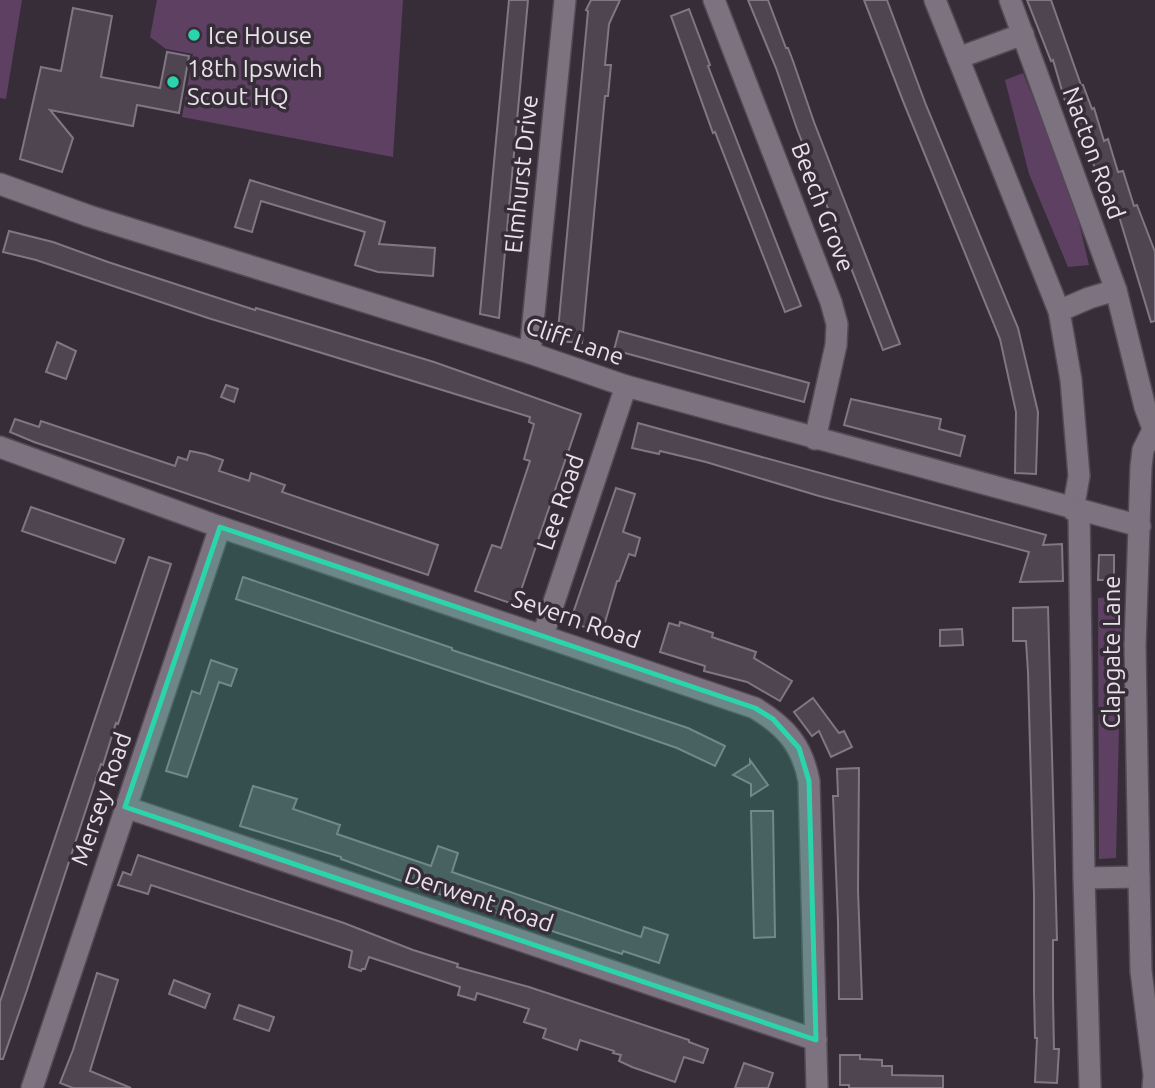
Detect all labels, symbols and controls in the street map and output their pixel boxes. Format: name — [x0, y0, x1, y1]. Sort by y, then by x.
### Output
place label: Ice House — [208, 22, 312, 49]
marker: Ice House — [186, 27, 202, 43]
place label: 18th Ipswich Scout HQ — [187, 55, 323, 110]
marker: 18th Ipswich Scout HQ — [165, 74, 181, 90]
street label: Nacton Road — [1058, 83, 1130, 223]
street label: Elmhurst Drive — [499, 93, 543, 255]
street label: Beech Grove — [786, 139, 860, 275]
street label: Cliff Lane — [522, 312, 628, 370]
street label: Lee Road — [531, 451, 589, 553]
street label: Clapgate Lane — [1098, 575, 1125, 729]
street label: Severn Road — [508, 584, 644, 654]
street label: Mersey Road — [66, 729, 136, 869]
street label: Derwent Road — [401, 861, 557, 937]

